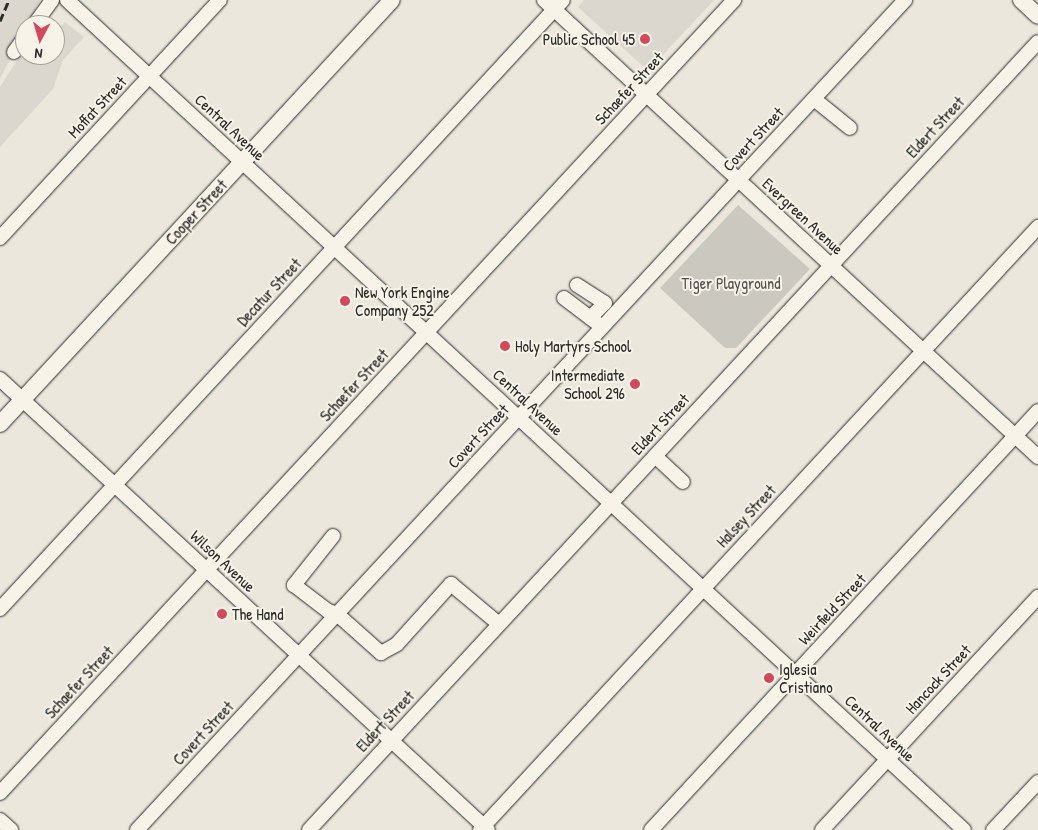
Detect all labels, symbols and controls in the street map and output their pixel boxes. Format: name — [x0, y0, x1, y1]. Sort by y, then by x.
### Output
north arrow — [15, 15, 65, 65]
place label: Public School 45 — [543, 29, 635, 49]
marker: Public School 45 — [639, 33, 651, 45]
text: N — [34, 45, 43, 64]
street label: Schaefer Street — [591, 48, 667, 128]
street label: Moffat Street — [64, 72, 130, 142]
street label: Central Avenue — [191, 90, 269, 164]
street label: Eldert Street — [902, 92, 968, 162]
street label: Covert Street — [719, 103, 787, 175]
street label: Evergreen Avenue — [759, 174, 847, 258]
street label: Cooper Street — [161, 175, 231, 249]
street label: Decatur Street — [233, 254, 305, 330]
park label: Tiger Playground — [682, 273, 780, 293]
place label: New York Engine Company 252 — [355, 282, 450, 320]
marker: New York Engine Company 252 — [339, 295, 351, 307]
place label: Holy Martyrs School — [515, 336, 631, 356]
marker: Holy Martyrs School — [499, 340, 511, 352]
street label: Schaefer Street — [316, 345, 392, 425]
street label: Central Avenue — [489, 365, 567, 439]
place label: Intermediate School 296 — [551, 365, 625, 403]
marker: Intermediate School 296 — [629, 378, 641, 390]
street label: Eldert Street — [627, 389, 693, 459]
street label: Covert Street — [444, 400, 512, 472]
street label: Halsey Street — [712, 481, 780, 551]
street label: Wilson Avenue — [187, 526, 259, 596]
street label: Weirfield Street — [794, 569, 870, 649]
place label: The Hand — [232, 604, 283, 624]
marker: The Hand — [216, 608, 228, 620]
street label: Hancock Street — [901, 640, 975, 718]
street label: Schaefer Street — [41, 642, 117, 722]
place label: Iglesia Cristiano — [779, 659, 833, 697]
marker: Iglesia Cristiano — [763, 672, 775, 684]
street label: Eldert Street — [352, 686, 418, 756]
street label: Central Avenue — [841, 691, 919, 765]
street label: Covert Street — [169, 697, 237, 769]

